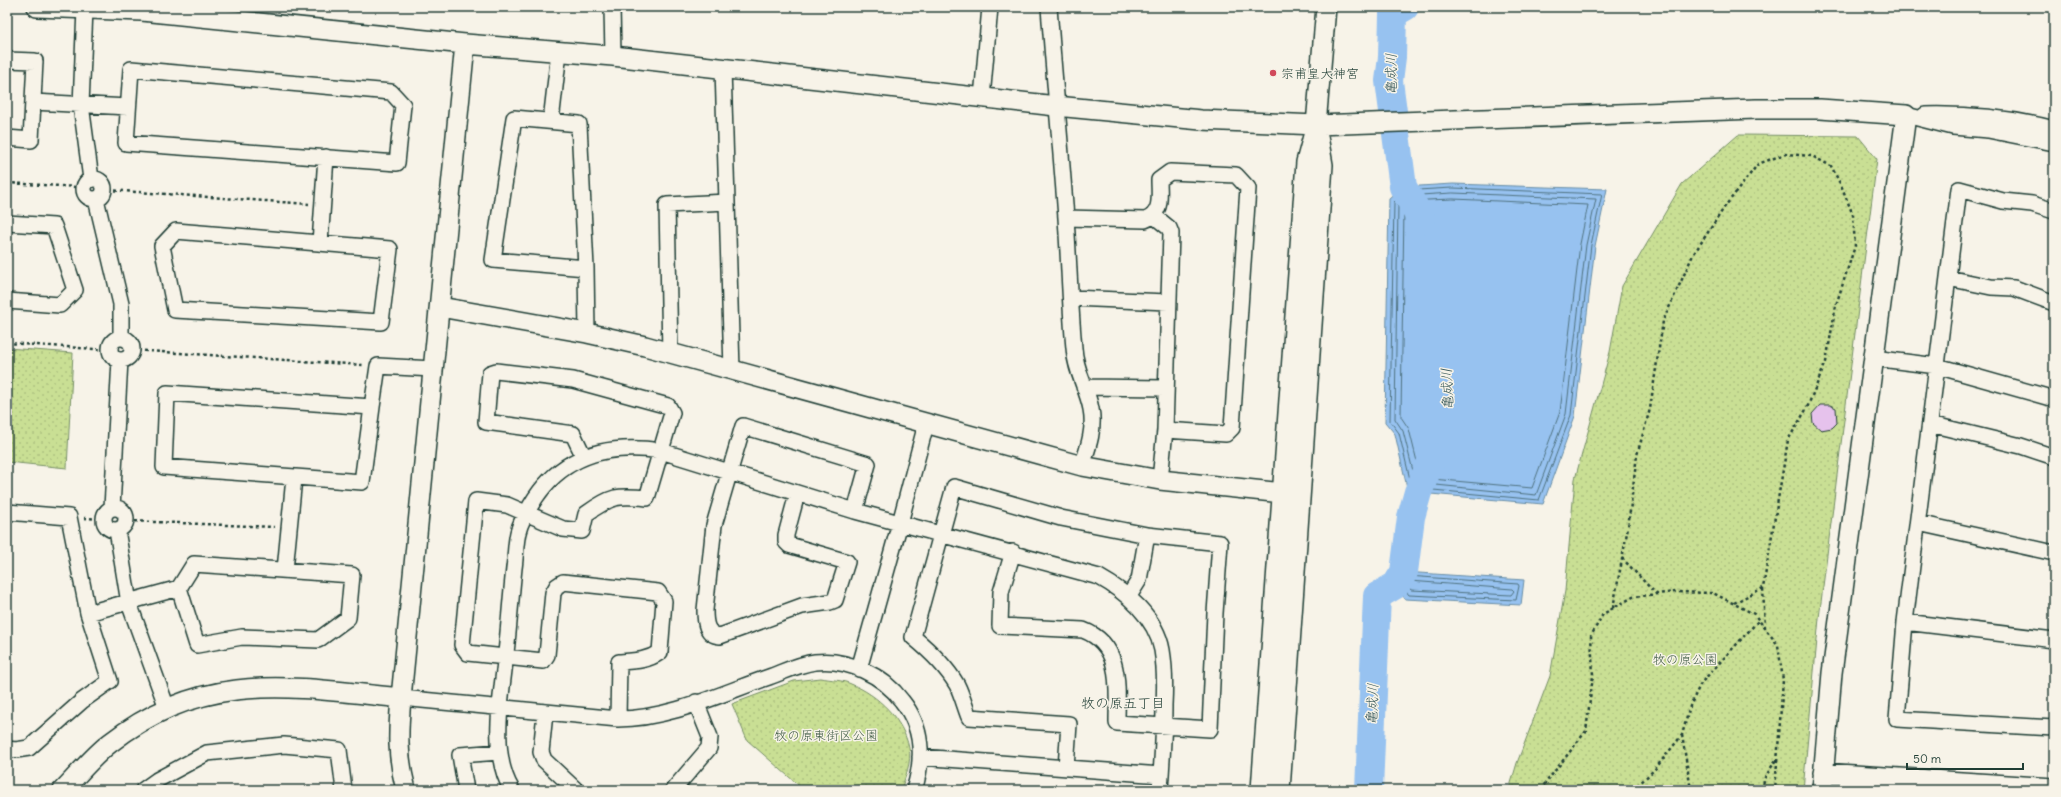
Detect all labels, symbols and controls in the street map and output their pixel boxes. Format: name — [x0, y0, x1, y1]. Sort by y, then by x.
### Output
water label: 亀成川 — [1382, 53, 1400, 95]
place label: 宗甫皇大神宮 — [1281, 65, 1359, 82]
marker: 宗甫皇大神宮 — [1268, 68, 1278, 78]
water label: 亀成川 — [1437, 368, 1457, 410]
park label: 牧の原公園 — [1652, 651, 1718, 668]
water label: 亀成川 — [1362, 683, 1382, 725]
district label: 牧の原五丁目 — [1081, 694, 1165, 712]
park label: 牧の原東街区公園 — [774, 727, 878, 744]
scale bar — [1907, 745, 2023, 771]
text: 50 m — [1913, 751, 1942, 766]

